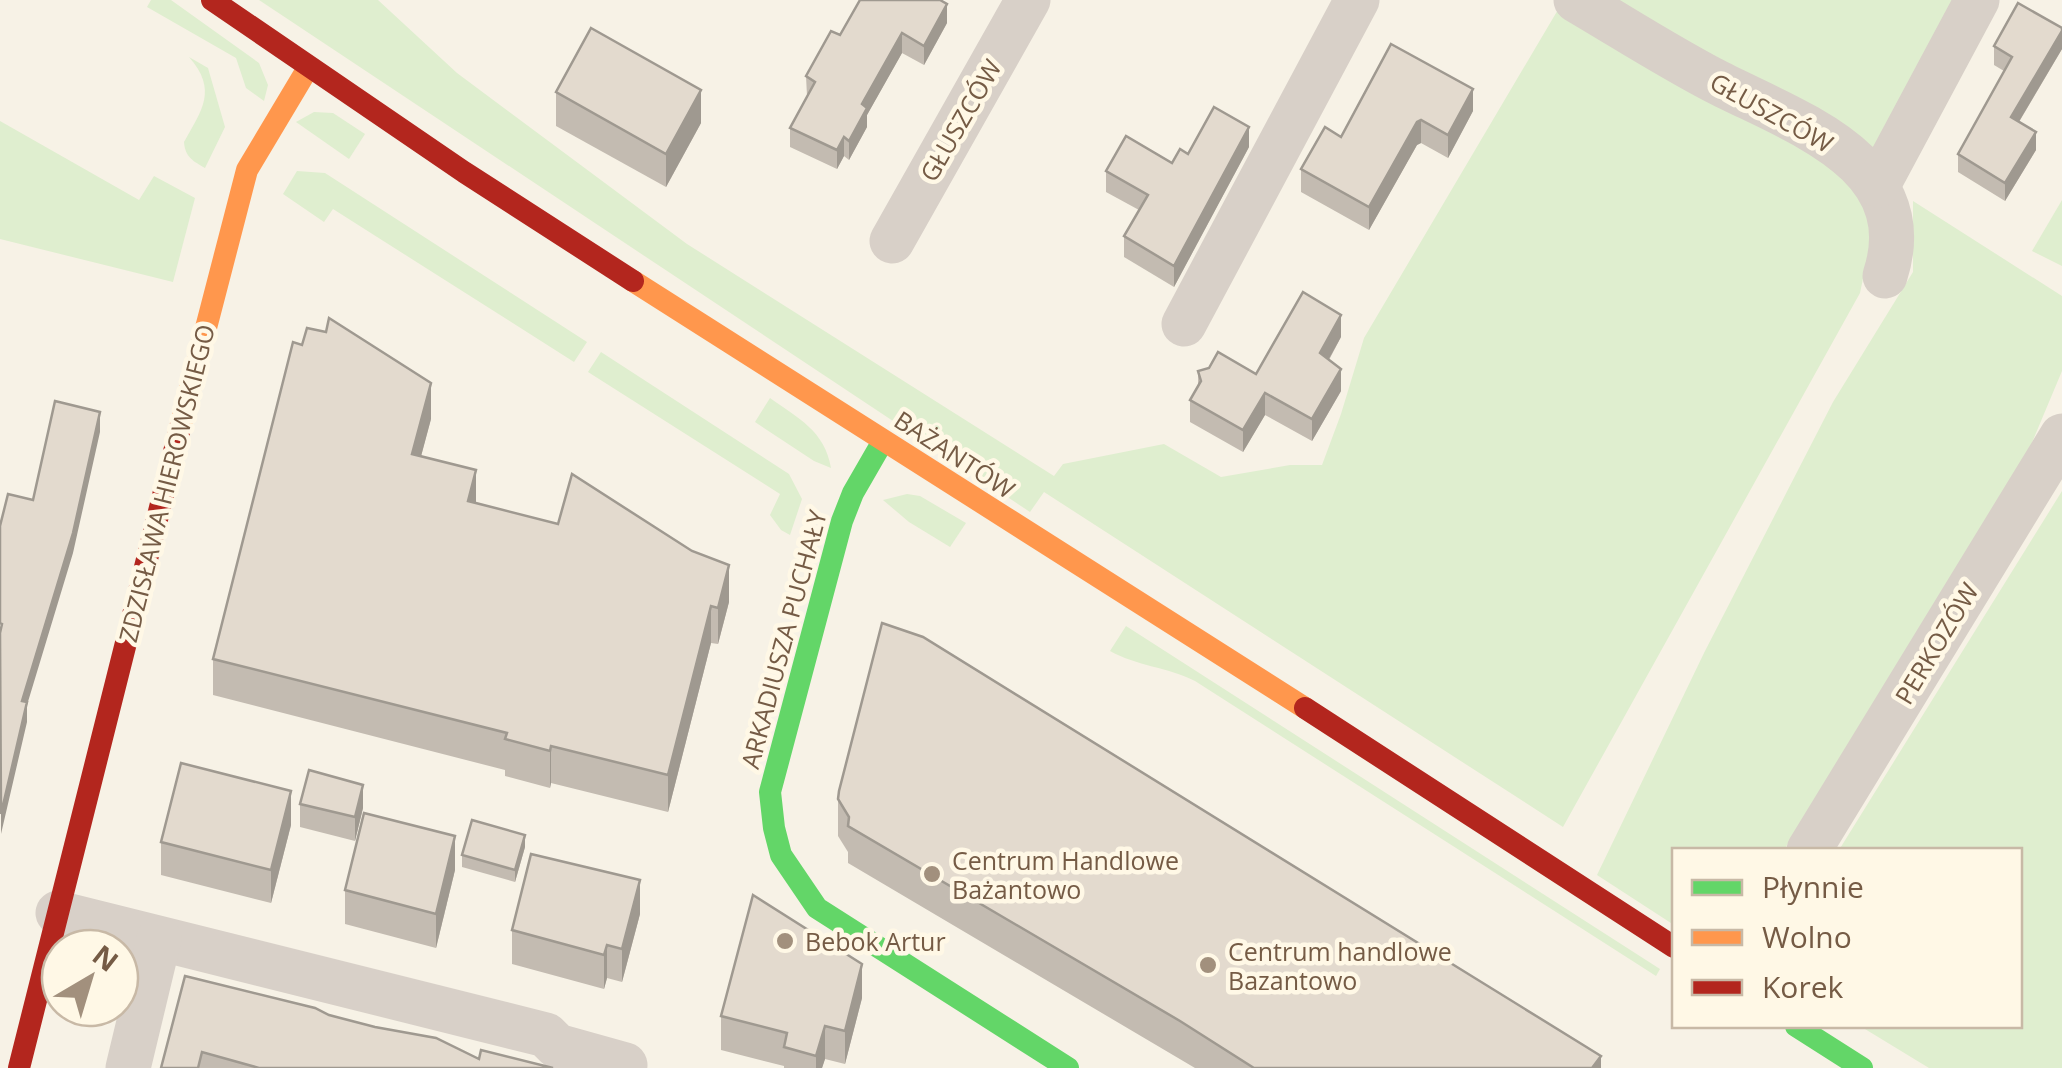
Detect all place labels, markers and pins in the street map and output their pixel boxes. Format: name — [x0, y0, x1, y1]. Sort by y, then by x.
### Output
place label: Centrum Handlowe Bażantowo — [952, 843, 1179, 906]
marker: Centrum Handlowe Bażantowo — [921, 863, 943, 885]
place label: Bebok Artur — [805, 924, 946, 958]
marker: Bebok Artur — [774, 930, 796, 952]
place label: Centrum handlowe Bazantowo — [1228, 934, 1452, 997]
marker: Centrum handlowe Bazantowo — [1197, 954, 1219, 976]

